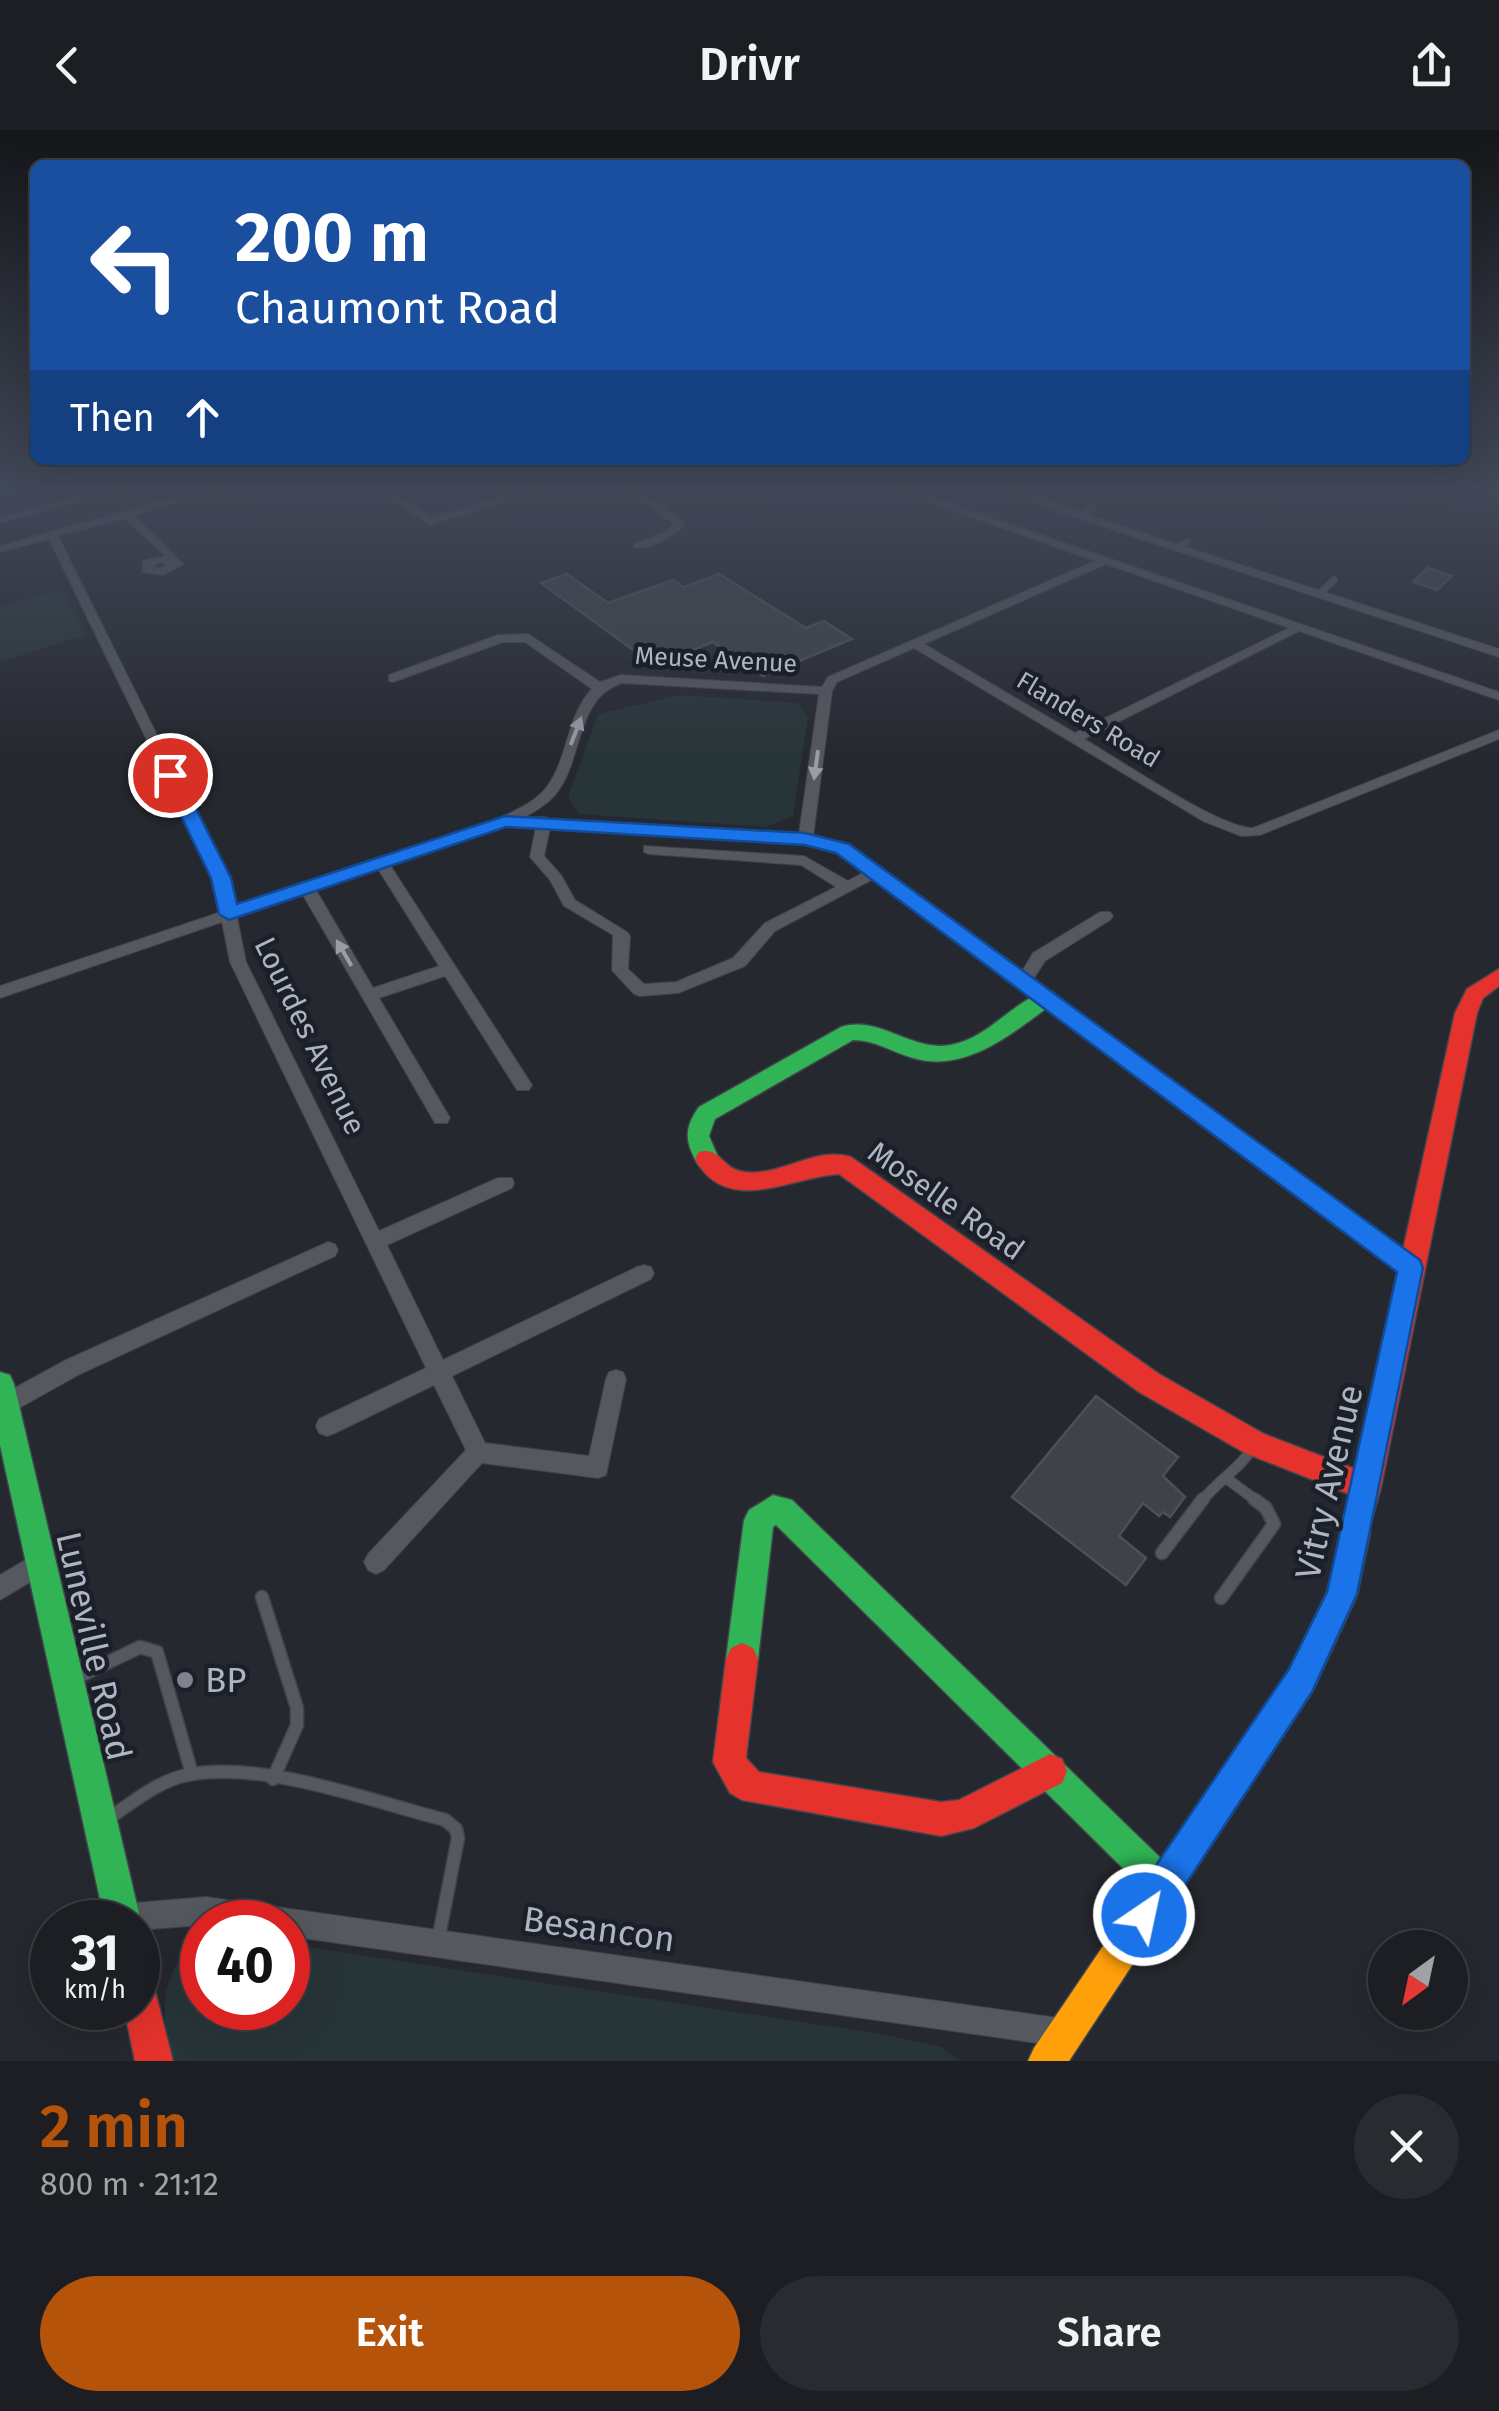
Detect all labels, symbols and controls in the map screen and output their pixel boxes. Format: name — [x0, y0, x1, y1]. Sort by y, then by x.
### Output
icon: back — [40, 38, 95, 93]
text: Drivr — [699, 38, 800, 92]
icon: share — [1404, 38, 1459, 93]
text: 200 m — [235, 196, 429, 280]
icon: left — [70, 200, 200, 330]
text: Chaumont Road — [235, 281, 560, 335]
icon: ahead — [175, 390, 230, 445]
text: Then — [70, 395, 155, 441]
street label: Meuse Avenue — [634, 641, 798, 679]
street label: Flanders Road — [1011, 666, 1165, 774]
one-way arrow — [569, 716, 585, 746]
pin — [128, 733, 213, 818]
icon: arrive — [143, 748, 198, 803]
one-way arrow — [808, 750, 824, 781]
street label: Lourdes Avenue — [247, 931, 373, 1141]
one-way arrow — [336, 939, 354, 967]
street label: Moselle Road — [861, 1134, 1031, 1268]
street label: Vitry Avenue — [1286, 1381, 1372, 1583]
street label: Luneville Road — [47, 1528, 141, 1764]
place label: BP — [205, 1659, 247, 1701]
marker: BP — [174, 1669, 196, 1691]
position arrow — [1092, 1863, 1196, 1967]
street label: Besancon — [520, 1898, 678, 1960]
speed limit sign: 40 — [180, 1900, 310, 2030]
text: 31 — [71, 1923, 119, 1983]
north arrow — [1368, 1930, 1468, 2030]
map controls — [1368, 1930, 1468, 2030]
text: km/h — [64, 1975, 126, 2005]
text: 2 min — [40, 2091, 188, 2163]
button: close — [1354, 2094, 1459, 2199]
text: 800 m · 21:12 — [40, 2165, 219, 2203]
button: Exit — [40, 2276, 740, 2391]
button: Share — [760, 2276, 1459, 2391]

